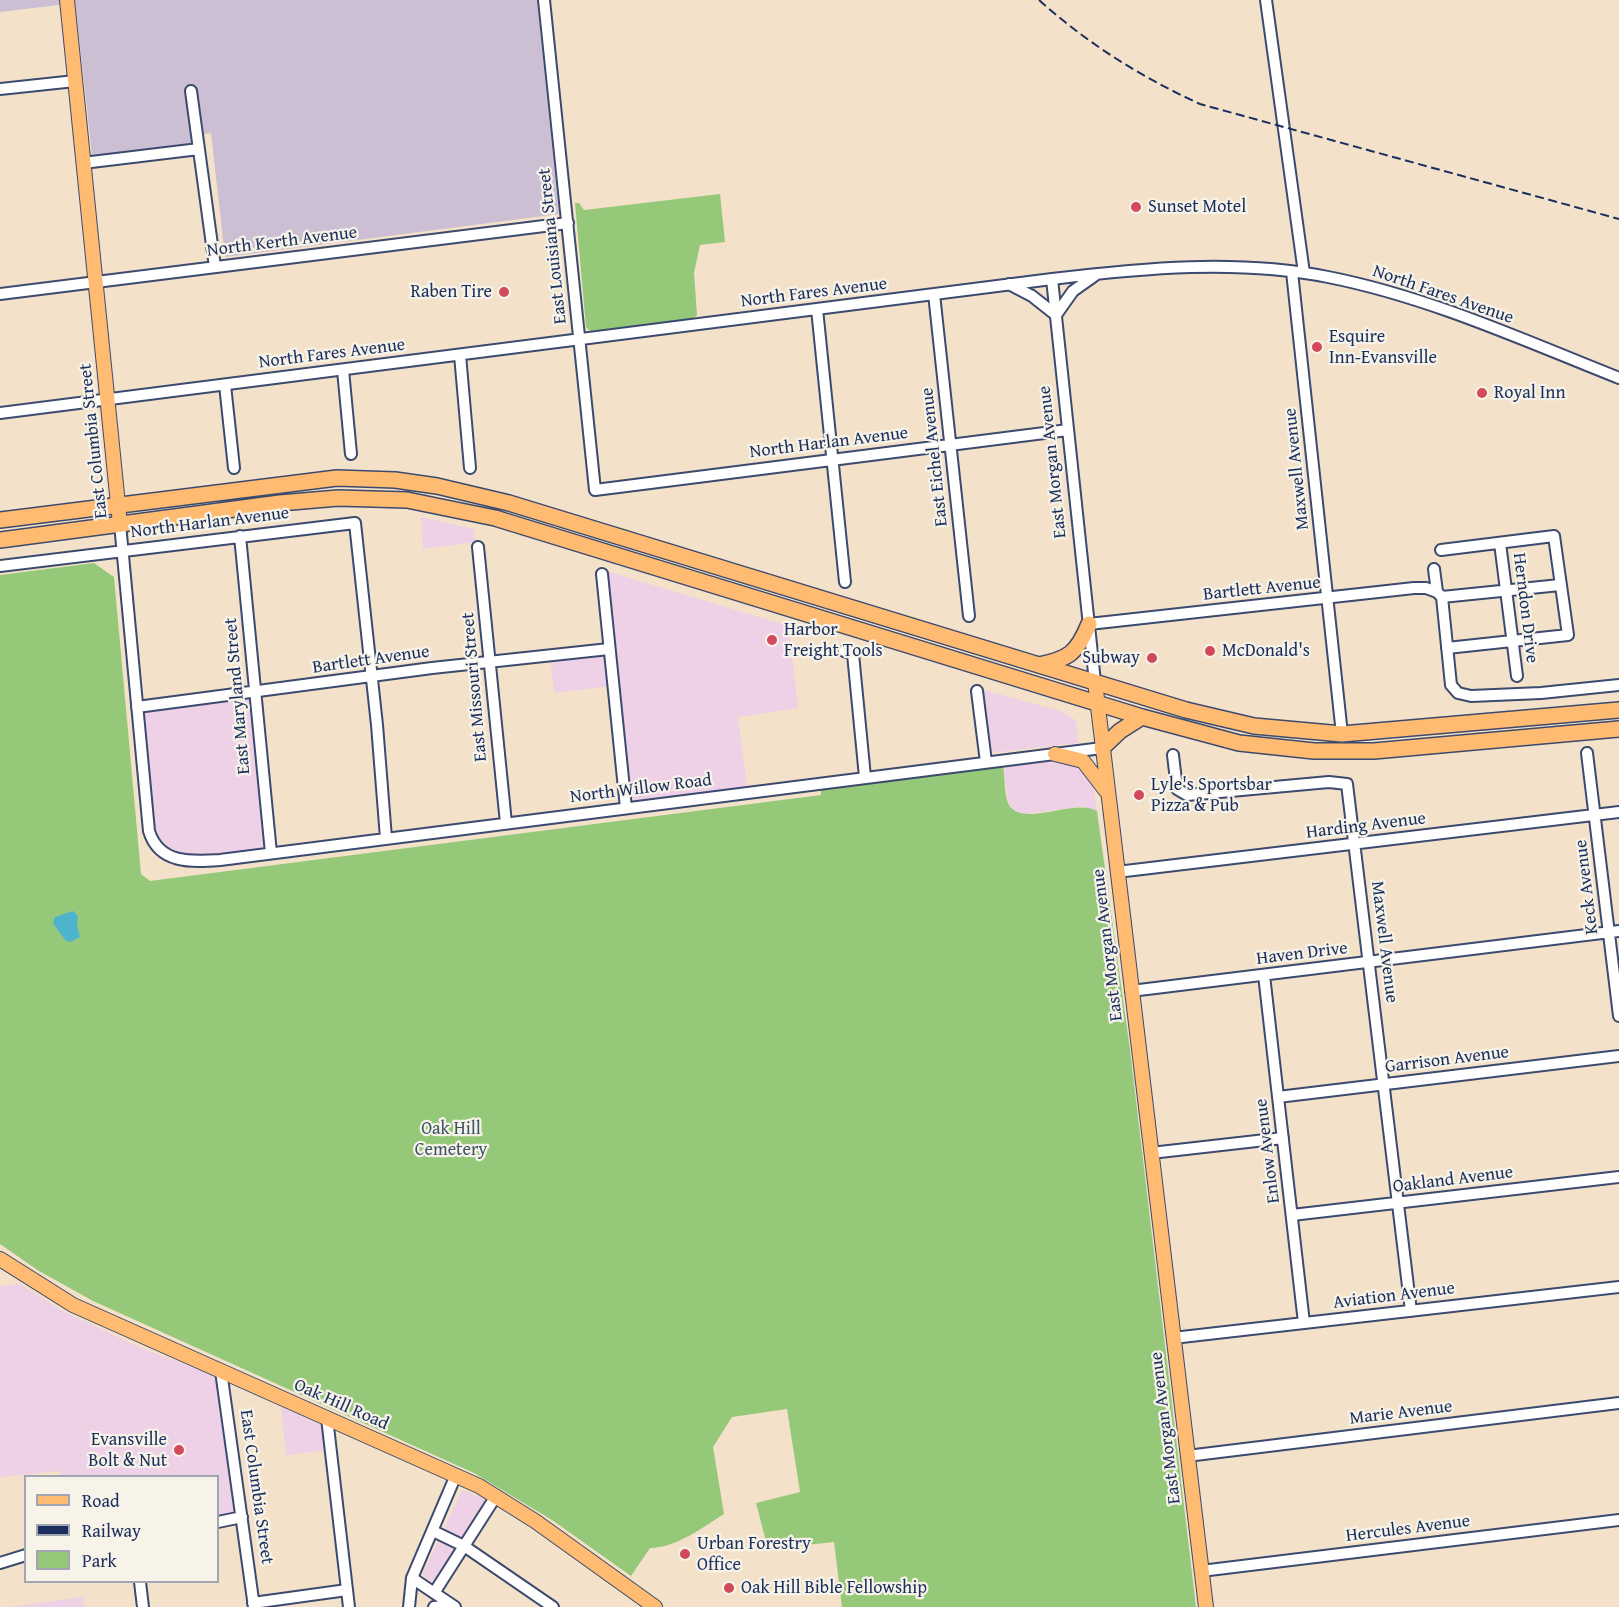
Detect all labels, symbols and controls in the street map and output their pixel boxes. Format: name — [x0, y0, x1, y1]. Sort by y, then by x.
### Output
street label: East Louisiana Street — [534, 167, 572, 325]
place label: Sunset Motel — [1148, 196, 1246, 218]
marker: Sunset Motel — [1129, 200, 1143, 214]
street label: North Kerth Avenue — [206, 222, 358, 262]
street label: North Fares Avenue — [1370, 261, 1516, 329]
street label: North Fares Avenue — [740, 273, 888, 313]
place label: Raben Tire — [411, 281, 492, 303]
marker: Raben Tire — [497, 285, 511, 299]
place label: Esquire Inn-Evansville — [1329, 326, 1437, 368]
street label: North Fares Avenue — [258, 334, 406, 374]
marker: Esquire Inn-Evansville — [1310, 340, 1324, 354]
street label: East Columbia Street — [75, 362, 113, 520]
place label: Royal Inn — [1494, 382, 1566, 404]
street label: East Morgan Avenue — [1034, 385, 1072, 539]
street label: East Eichel Avenue — [917, 386, 953, 528]
marker: Royal Inn — [1475, 386, 1489, 400]
street label: Maxwell Avenue — [1280, 407, 1314, 531]
street label: North Harlan Avenue — [748, 423, 910, 463]
street label: North Harlan Avenue — [129, 503, 291, 543]
street label: Herndon Drive — [1508, 552, 1542, 664]
street label: Bartlett Avenue — [1202, 572, 1322, 606]
street label: East Missouri Street — [458, 611, 492, 763]
street label: East Maryland Street — [220, 617, 256, 775]
place label: Harbor Freight Tools — [784, 619, 883, 662]
marker: Harbor Freight Tools — [765, 633, 779, 647]
place label: McDonald's — [1222, 640, 1310, 662]
street label: Bartlett Avenue — [311, 641, 431, 679]
marker: McDonald's — [1203, 644, 1217, 658]
place label: Subway — [1082, 647, 1140, 669]
marker: Subway — [1145, 651, 1159, 665]
street label: North Willow Road — [569, 770, 713, 808]
place label: Lyle's Sportsbar Pizza & Pub — [1151, 774, 1272, 816]
marker: Lyle's Sportsbar Pizza & Pub — [1132, 788, 1146, 802]
street label: Harding Avenue — [1305, 808, 1427, 844]
street label: Keck Avenue — [1570, 838, 1604, 936]
street label: East Morgan Avenue — [1088, 868, 1128, 1022]
street label: Maxwell Avenue — [1366, 880, 1402, 1004]
street label: Haven Drive — [1255, 938, 1349, 970]
street label: Garrison Avenue — [1384, 1042, 1510, 1078]
street label: Enlow Avenue — [1251, 1097, 1285, 1205]
park label: Oak Hill Cemetery — [415, 1118, 487, 1160]
street label: Oakland Avenue — [1392, 1162, 1514, 1198]
street label: Aviation Avenue — [1332, 1278, 1456, 1314]
street label: East Morgan Avenue — [1146, 1351, 1186, 1505]
street label: Oak Hill Road — [290, 1375, 392, 1435]
street label: Marie Avenue — [1348, 1396, 1454, 1430]
street label: East Columbia Street — [234, 1408, 278, 1566]
place label: Evansville Bolt & Nut — [88, 1429, 167, 1472]
marker: Evansville Bolt & Nut — [172, 1443, 186, 1457]
legend — [24, 1475, 219, 1583]
text: Road — [82, 1487, 120, 1514]
street label: Hercules Avenue — [1345, 1511, 1471, 1547]
text: Railway — [82, 1517, 141, 1544]
place label: Urban Forestry Office — [697, 1533, 811, 1576]
text: Park — [82, 1547, 117, 1574]
marker: Urban Forestry Office — [678, 1547, 692, 1561]
place label: Oak Hill Bible Fellowship — [741, 1577, 927, 1599]
marker: Oak Hill Bible Fellowship — [722, 1581, 736, 1595]

